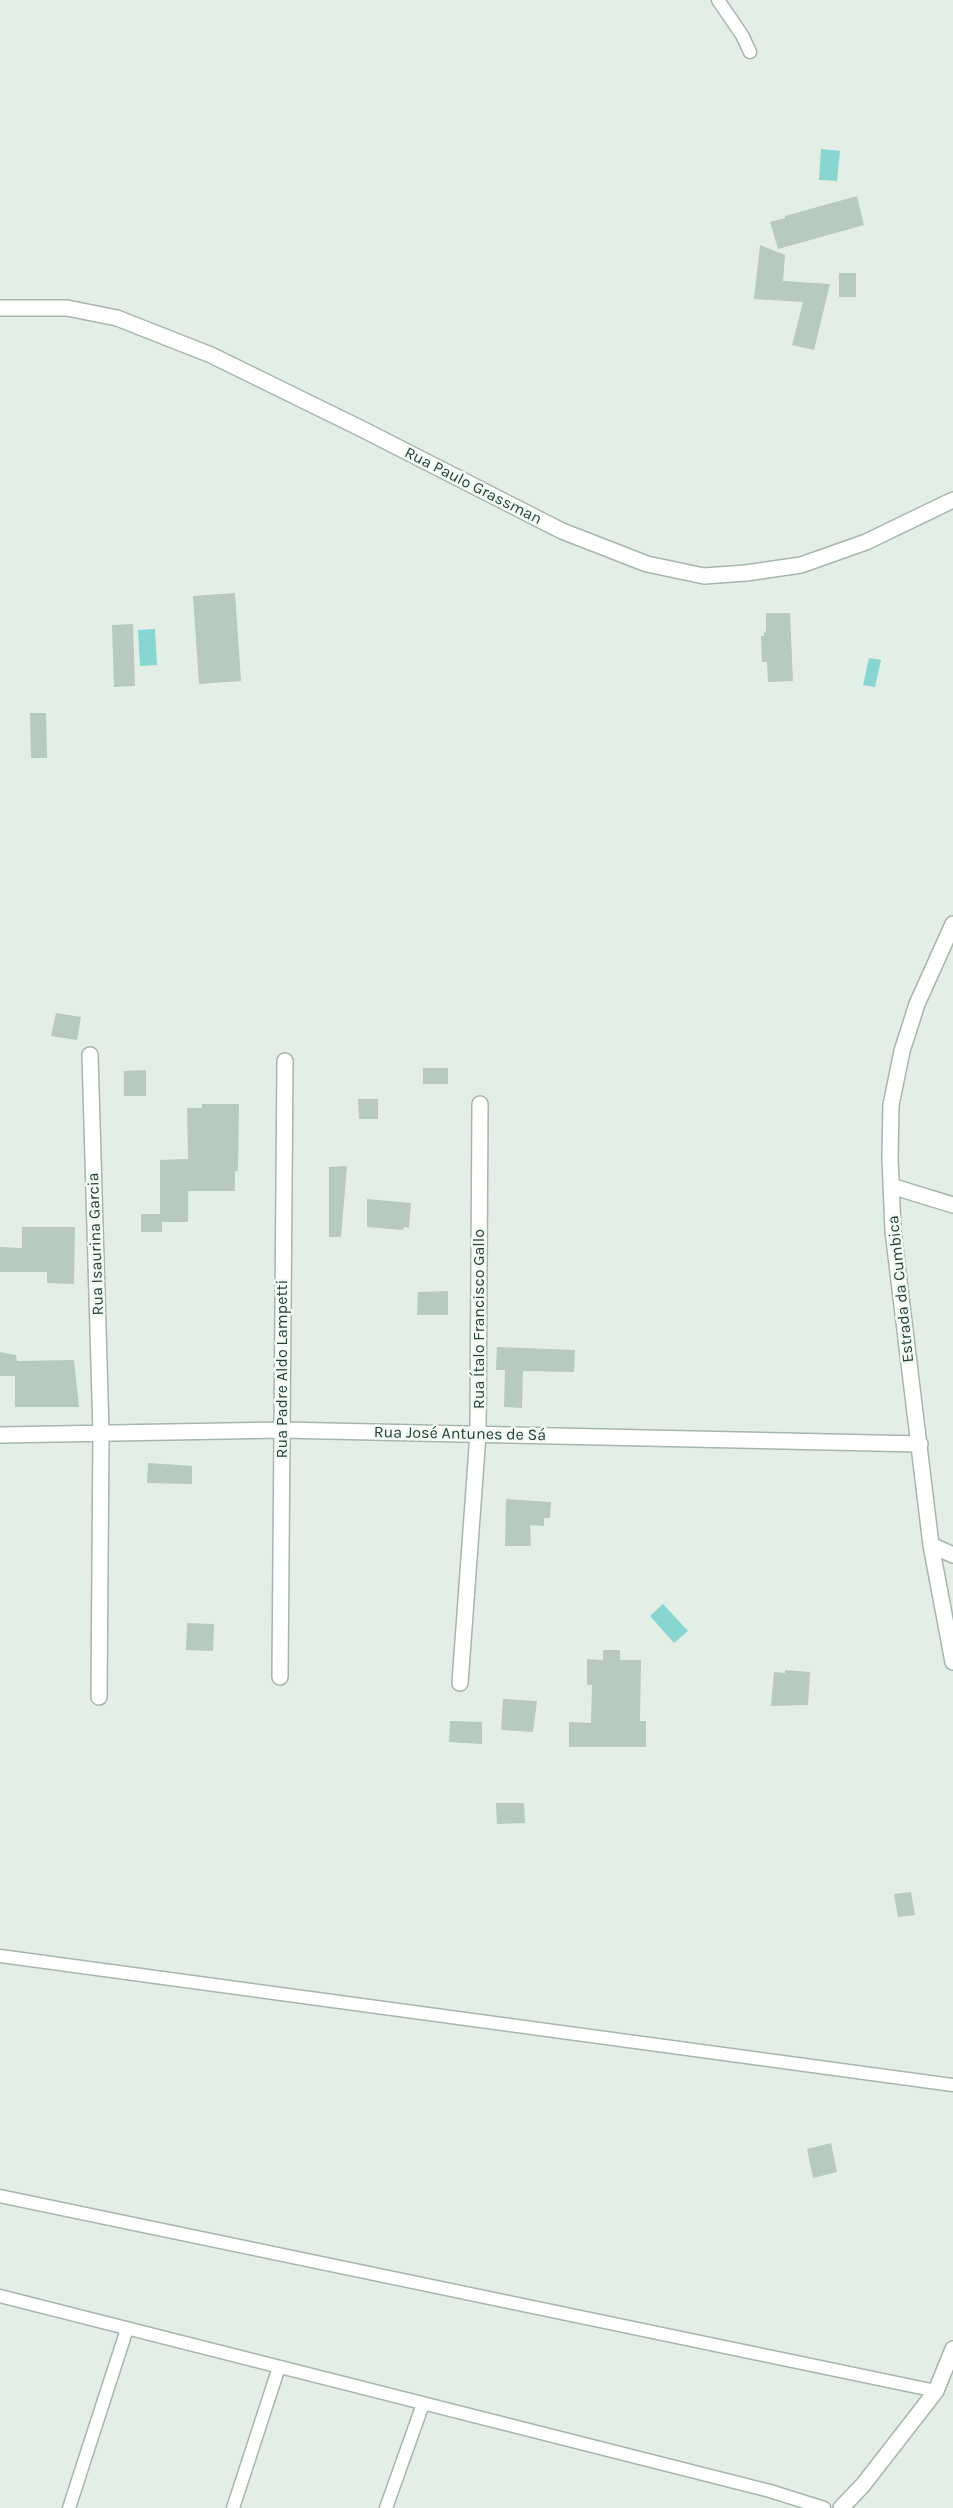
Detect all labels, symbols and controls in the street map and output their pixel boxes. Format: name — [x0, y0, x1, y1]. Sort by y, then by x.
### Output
street label: Rua Paulo Grassman — [401, 443, 545, 529]
street label: Rua Isaurina Garcia — [84, 1172, 108, 1316]
street label: Estrada da Cumbica — [884, 1214, 918, 1364]
street label: Rua Ítalo Francisco Gallo — [469, 1229, 489, 1409]
street label: Rua Padre Aldo Lampetti — [272, 1280, 292, 1458]
street label: Rua José Antunes de Sá — [374, 1423, 546, 1445]

